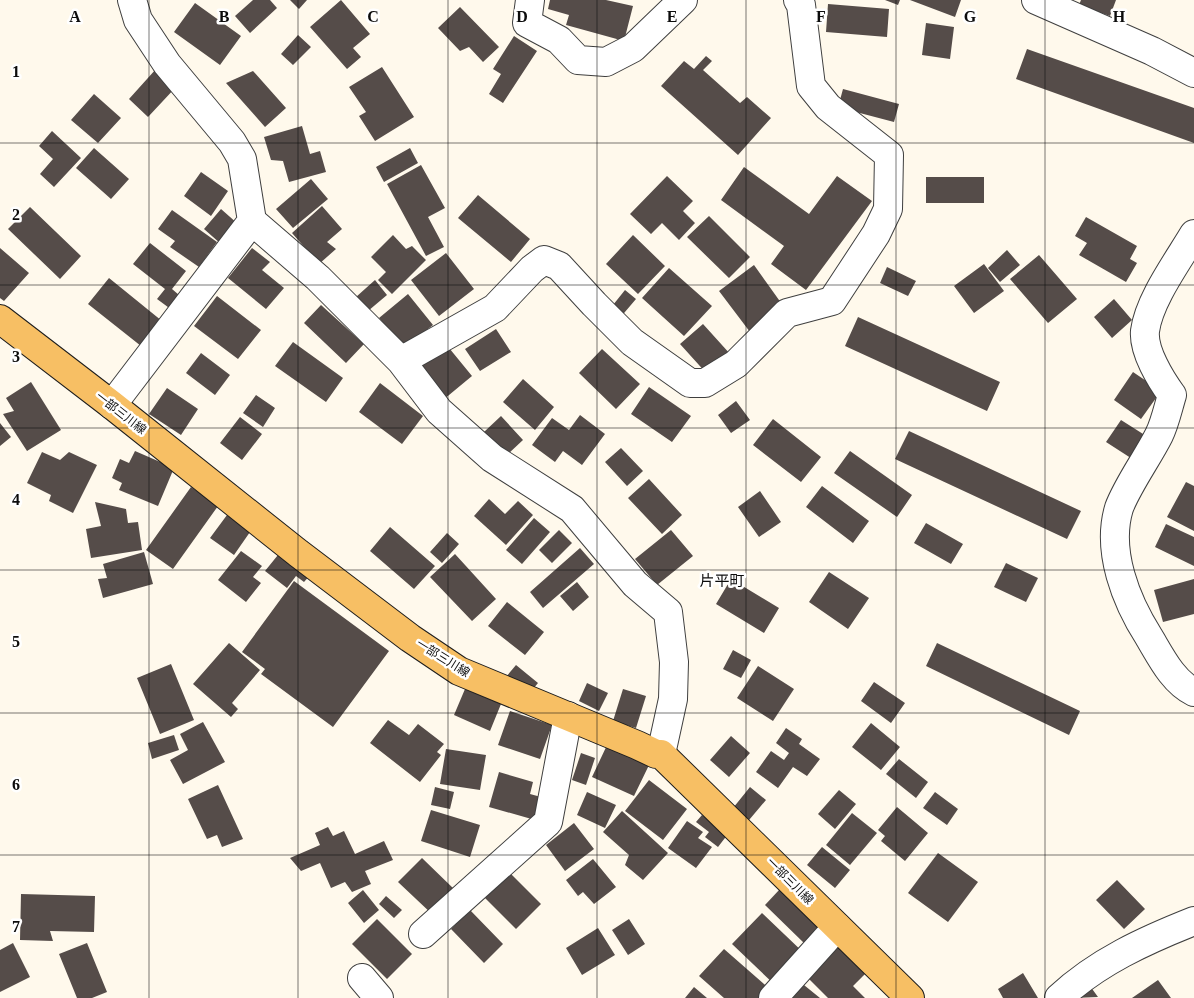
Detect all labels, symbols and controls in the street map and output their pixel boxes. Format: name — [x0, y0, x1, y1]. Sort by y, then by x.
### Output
text: A — [69, 8, 81, 25]
text: B — [219, 8, 230, 25]
text: C — [367, 8, 379, 25]
text: D — [516, 8, 528, 25]
text: E — [667, 8, 677, 25]
text: F — [816, 8, 826, 25]
text: G — [964, 8, 977, 25]
text: H — [1113, 8, 1126, 25]
text: 1 — [12, 63, 20, 80]
text: 2 — [12, 206, 20, 223]
text: 3 — [12, 348, 20, 365]
street label: 一部三川線 — [93, 389, 149, 437]
text: 4 — [12, 491, 20, 508]
district label: 片平町 — [699, 573, 745, 589]
text: 5 — [12, 633, 20, 650]
street label: 一部三川線 — [414, 636, 472, 680]
text: 6 — [12, 776, 20, 793]
street label: 一部三川線 — [764, 855, 816, 907]
text: 7 — [12, 918, 20, 935]

